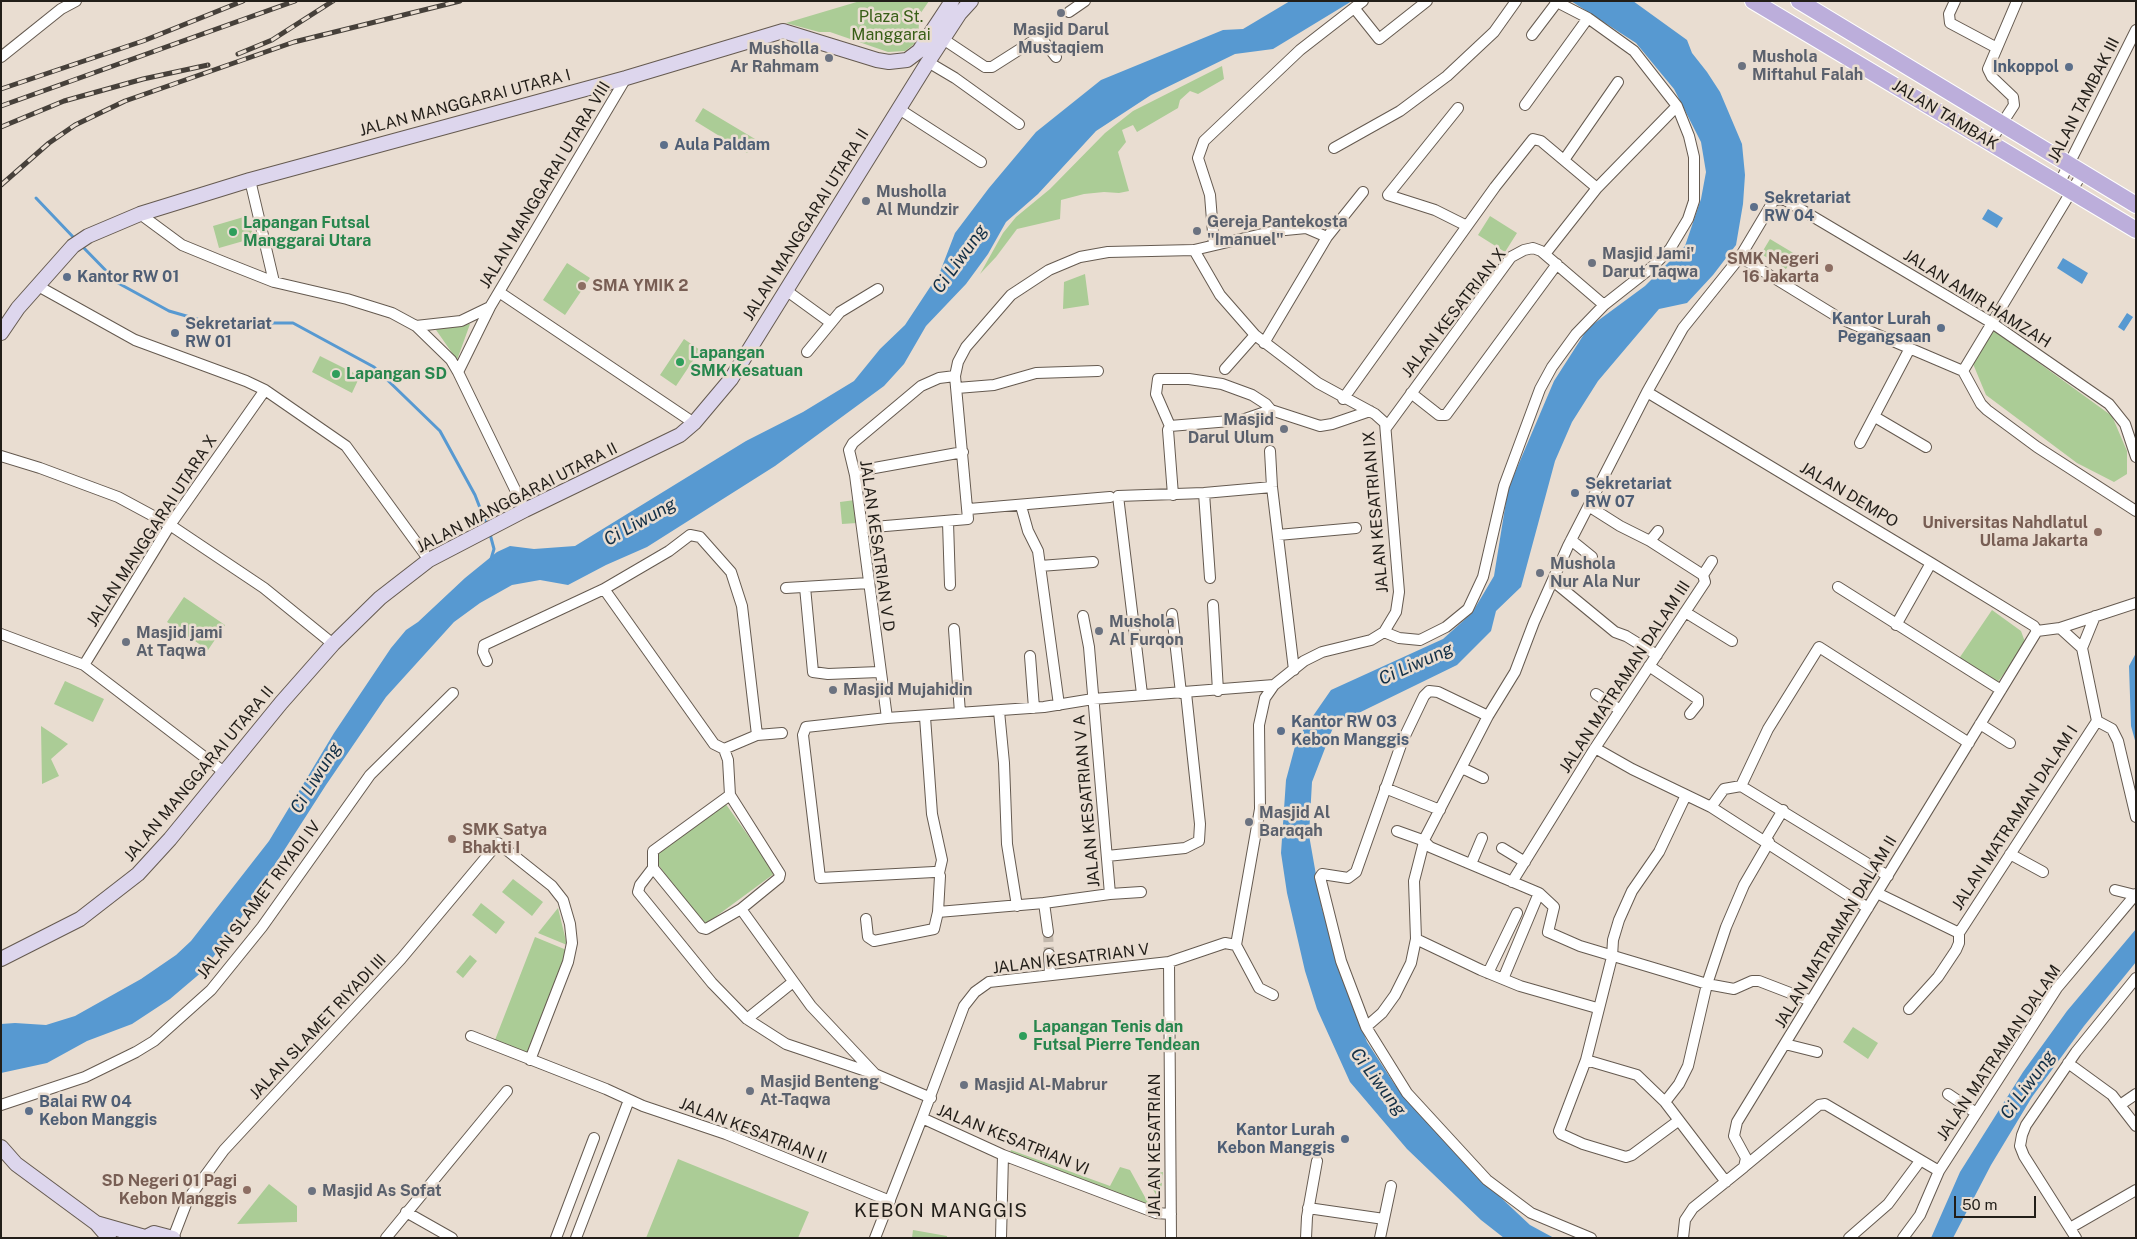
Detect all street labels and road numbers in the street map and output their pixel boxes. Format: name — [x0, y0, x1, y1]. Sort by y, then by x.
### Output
street label: JALAN TAMBAK III — [2044, 34, 2124, 166]
street label: JALAN MANGGARAI UTARA I — [357, 65, 573, 141]
street label: JALAN TAMBAK — [1888, 76, 2002, 154]
street label: JALAN MANGGARAI UTARA VIII — [475, 78, 615, 292]
street label: JALAN MANGGARAI UTARA II — [739, 125, 873, 325]
street label: JALAN KESATRIAN X — [1398, 245, 1510, 381]
street label: JALAN AMIR HAMZAH — [1900, 246, 2054, 352]
street label: JALAN KESATRIAN IX — [1359, 430, 1393, 594]
street label: JALAN MANGGARAI UTARA X — [83, 432, 221, 630]
street label: JALAN MANGGARAI UTARA II — [413, 439, 621, 557]
street label: JALAN DEMPO — [1796, 458, 1902, 532]
street label: JALAN KESATRIAN V D — [855, 459, 899, 633]
street label: JALAN MATRAMAN DALAM III — [1556, 577, 1694, 777]
street label: JALAN MANGGARAI UTARA II — [120, 683, 278, 865]
street label: JALAN KESATRIAN V A — [1070, 714, 1104, 888]
street label: JALAN MATRAMAN DALAM I — [1948, 722, 2082, 914]
street label: JALAN SLAMET RIYADI IV — [193, 817, 325, 983]
street label: JALAN MATRAMAN DALAM II — [1771, 832, 1901, 1032]
street label: JALAN KESATRIAN V — [991, 940, 1151, 978]
street label: JALAN SLAMET RIYADI III — [246, 950, 390, 1104]
street label: JALAN MATRAMAN DALAM — [1933, 961, 2065, 1145]
street label: JALAN KESATRIAN — [1145, 1073, 1165, 1217]
street label: JALAN KESATRIAN II — [677, 1094, 829, 1168]
street label: JALAN KESATRIAN VI — [934, 1101, 1092, 1179]

